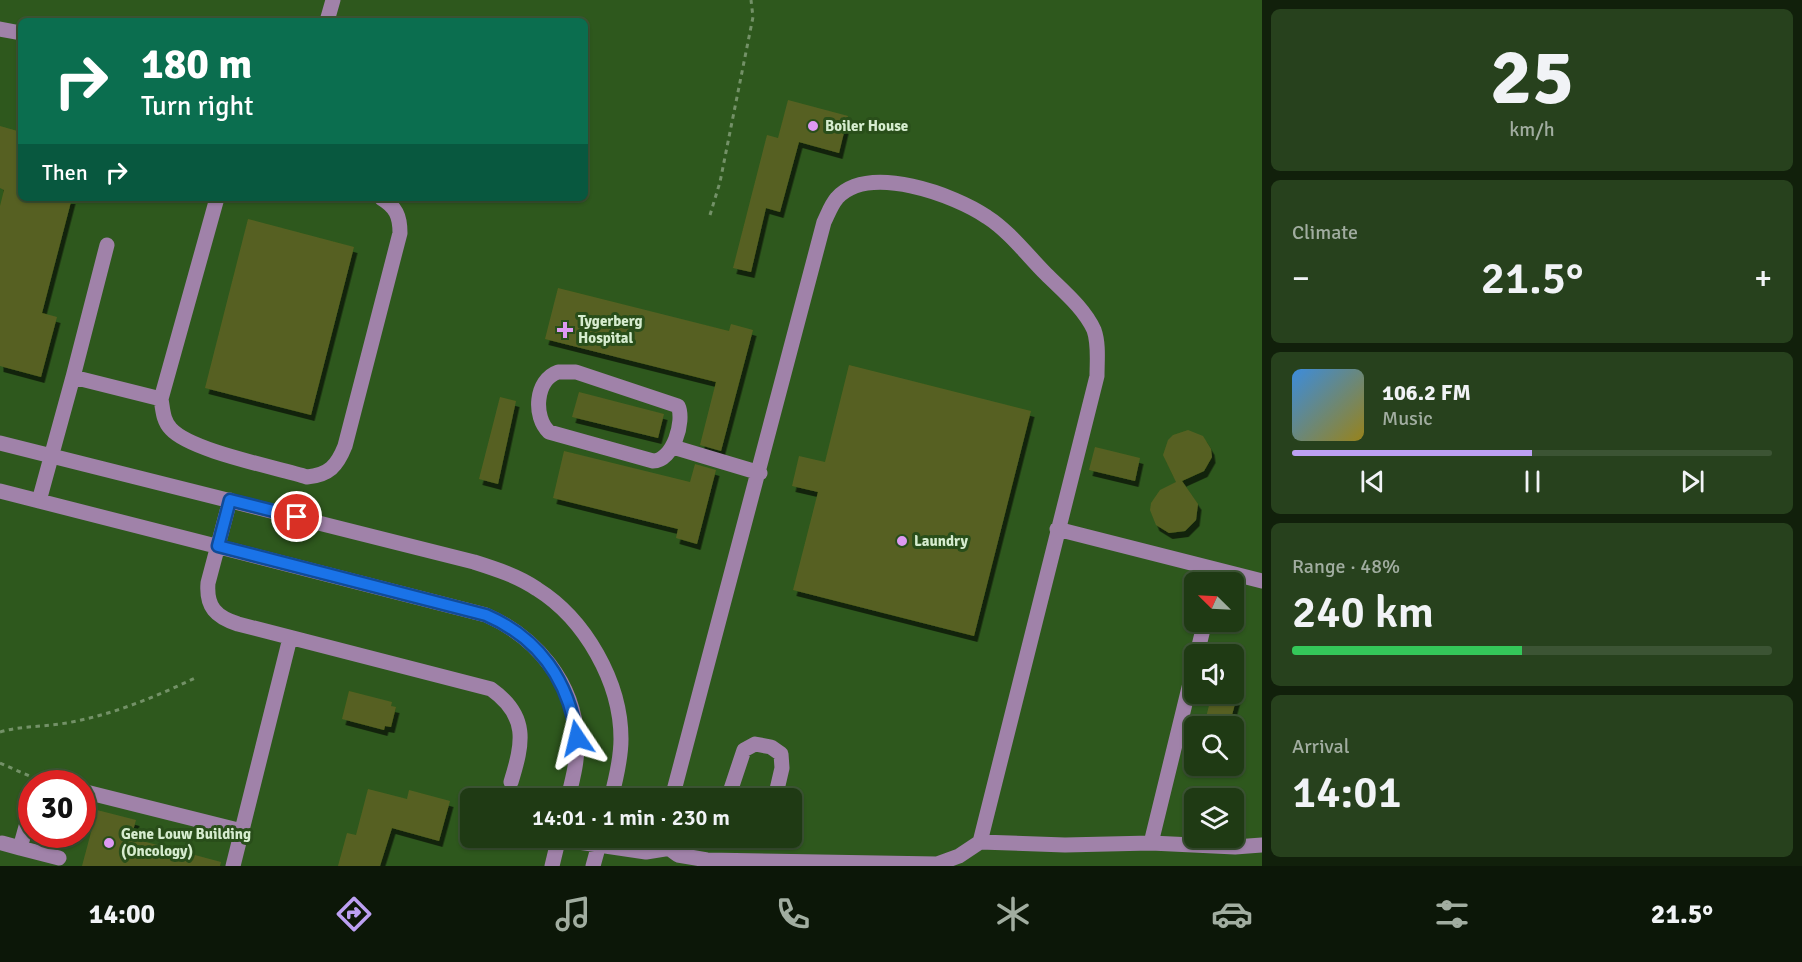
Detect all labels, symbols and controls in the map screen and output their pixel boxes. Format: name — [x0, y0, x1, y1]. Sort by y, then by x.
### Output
text: 25 — [1490, 30, 1574, 126]
text: 180 m — [141, 39, 252, 90]
icon: right — [42, 42, 120, 120]
text: Turn right — [141, 90, 254, 123]
place label: Boiler House — [825, 117, 908, 135]
text: km/h — [1509, 117, 1555, 142]
marker: Boiler House — [806, 119, 820, 133]
icon: right — [100, 156, 133, 189]
text: Then — [42, 159, 88, 186]
text: Climate — [1292, 220, 1358, 245]
text: 21.5° — [1481, 251, 1583, 306]
text: − — [1292, 258, 1310, 299]
text: + — [1754, 258, 1772, 299]
place label: Tygerberg Hospital — [578, 312, 643, 347]
marker: Tygerberg Hospital — [556, 321, 574, 339]
text: 106.2 FM — [1382, 379, 1471, 406]
text: Music — [1382, 406, 1433, 431]
icon: previous — [1356, 465, 1389, 498]
icon: pause — [1516, 465, 1549, 498]
icon: next — [1676, 465, 1709, 498]
pin — [271, 491, 322, 542]
icon: arrive — [280, 500, 313, 533]
place label: Laundry — [914, 532, 969, 550]
marker: Laundry — [895, 534, 909, 548]
text: Range · 48% — [1292, 554, 1400, 579]
north arrow — [1184, 572, 1244, 632]
map controls — [1184, 572, 1244, 848]
text: 240 km — [1292, 585, 1434, 640]
button: sound — [1184, 644, 1244, 704]
position arrow — [545, 706, 609, 770]
button: search — [1184, 716, 1244, 776]
text: Arrival — [1292, 734, 1350, 759]
text: 14:01 — [1292, 765, 1402, 820]
speed limit sign: 30 — [18, 770, 96, 848]
button: layers — [1184, 788, 1244, 848]
text: 14:01 · 1 min · 230 m — [532, 804, 730, 831]
place label: Gene Louw Building (Oncology) — [121, 825, 251, 860]
marker: Gene Louw Building (Oncology) — [102, 836, 116, 850]
icon: directions — [333, 893, 375, 935]
icon: music — [552, 893, 594, 935]
icon: phone — [772, 893, 814, 935]
icon: climate — [992, 893, 1034, 935]
icon: car — [1211, 893, 1253, 935]
icon: filters — [1431, 893, 1473, 935]
text: 14:00 — [89, 898, 155, 931]
text: 21.5° — [1651, 898, 1713, 931]

